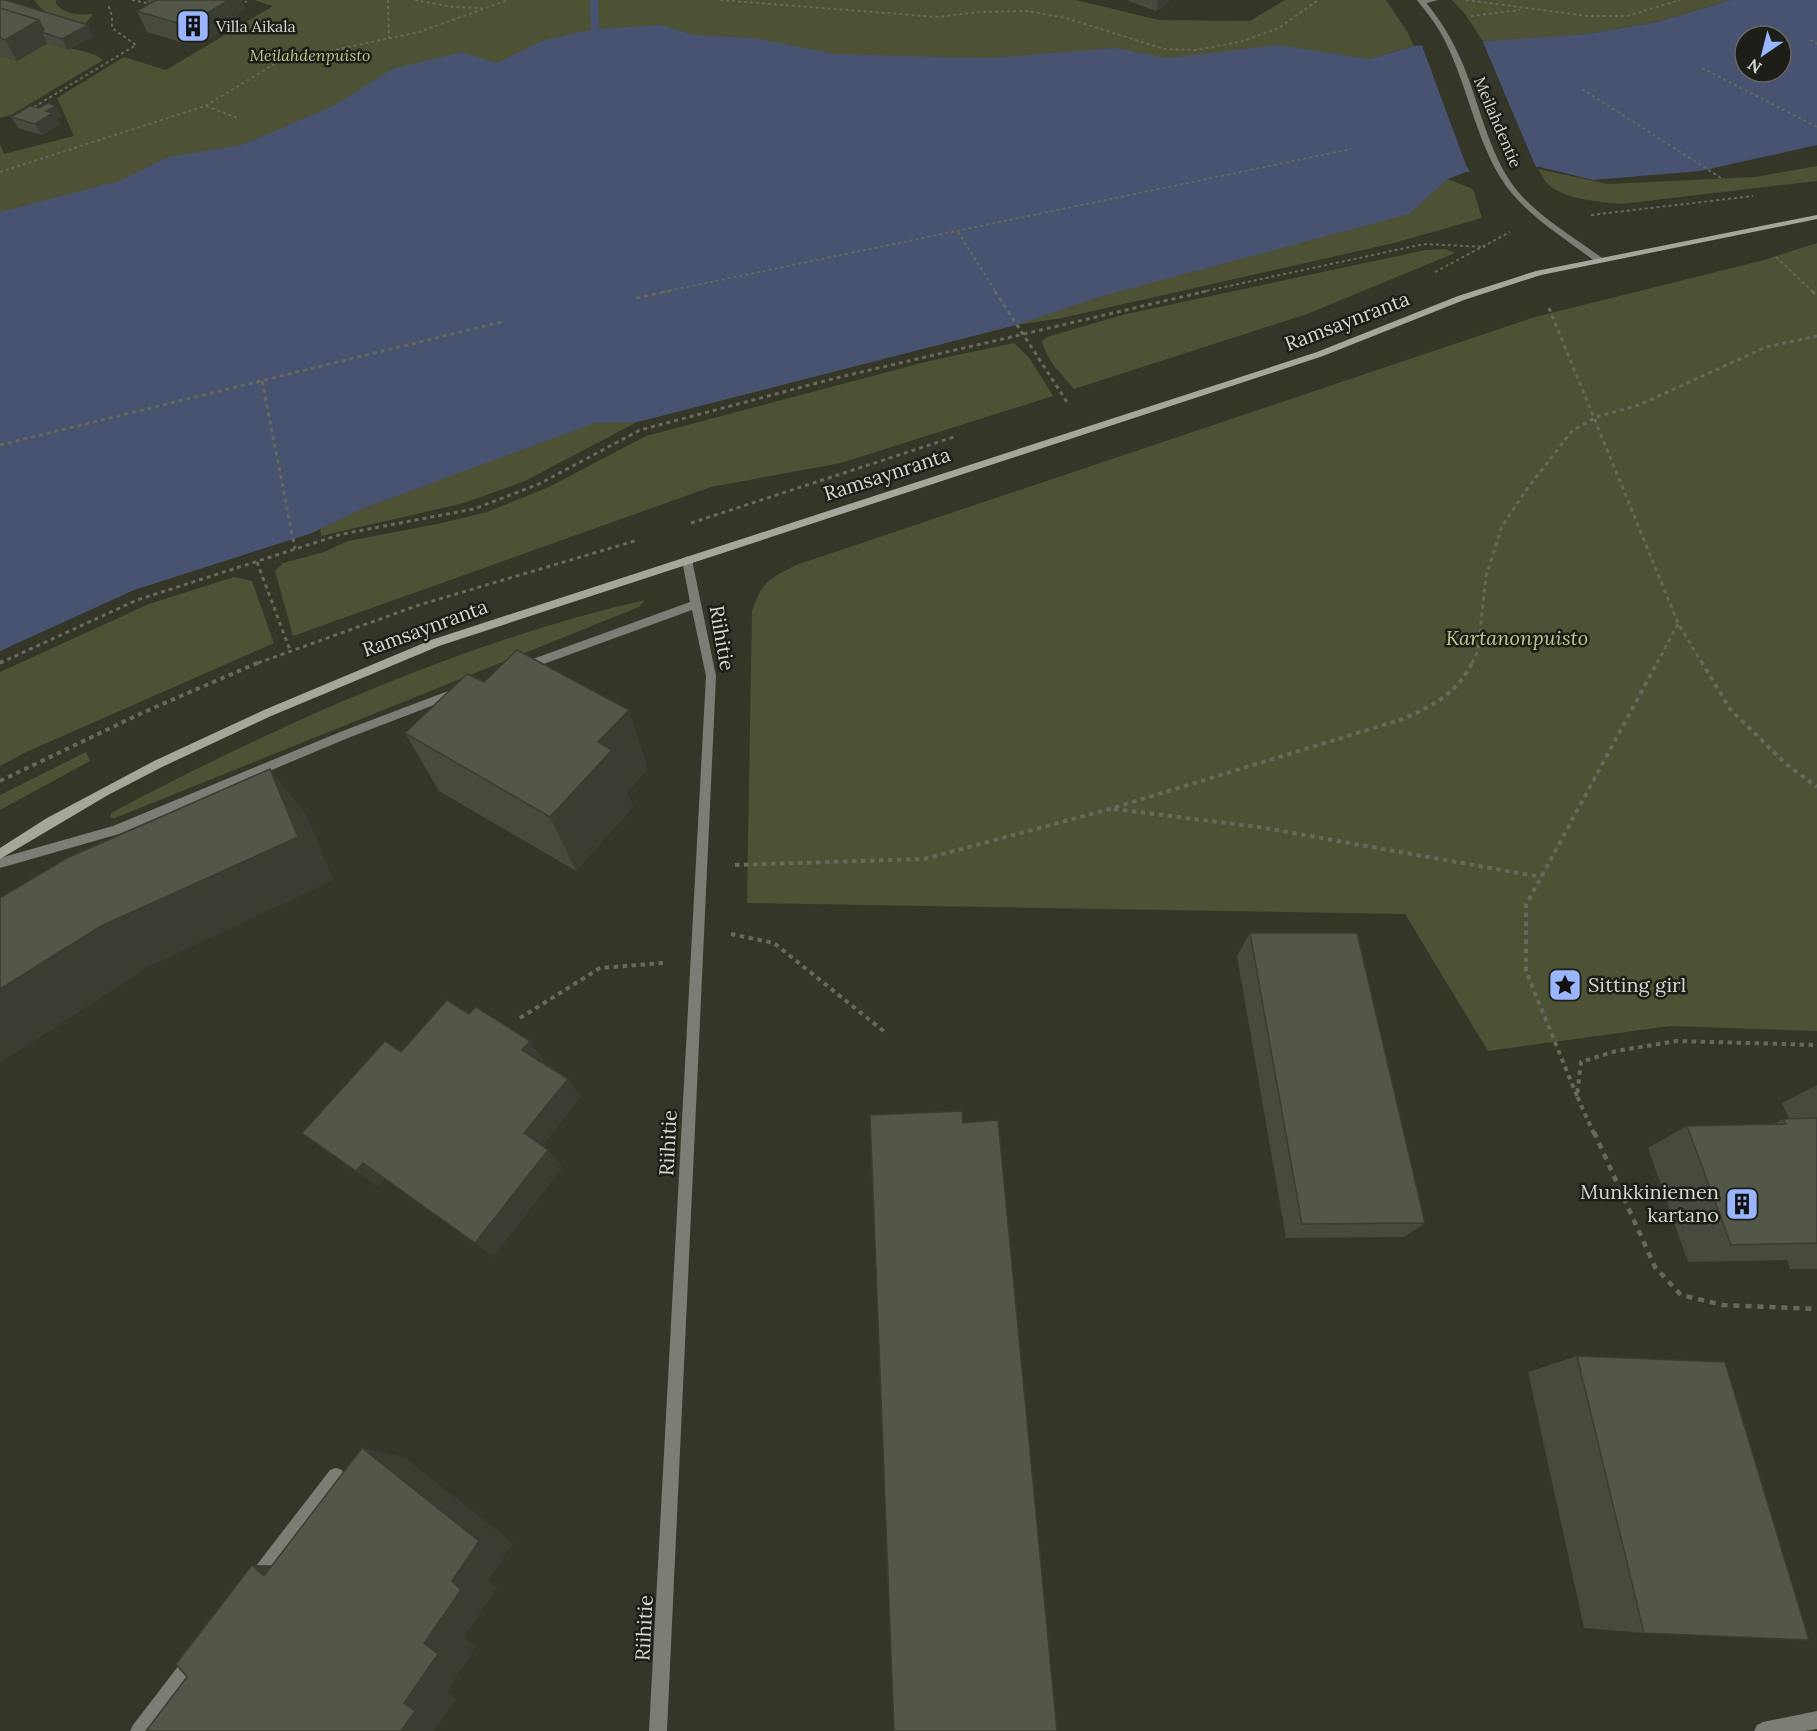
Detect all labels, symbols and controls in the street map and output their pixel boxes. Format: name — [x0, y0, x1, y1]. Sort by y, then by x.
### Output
building icon: Villa Aikala — [175, 8, 211, 44]
place label: Villa Aikala — [215, 16, 296, 36]
north arrow — [1733, 24, 1793, 84]
park label: Meilahdenpuisto — [250, 45, 370, 65]
text: N — [1744, 55, 1765, 78]
street label: Meilahdentie — [1470, 73, 1526, 171]
street label: Ramsaynranta — [1281, 285, 1413, 356]
street label: Ramsaynranta — [820, 441, 953, 506]
street label: Ramsaynranta — [359, 593, 491, 662]
street label: Riihitie — [704, 603, 741, 673]
park label: Kartanonpuisto — [1446, 625, 1588, 650]
place icon: Sitting girl — [1547, 967, 1583, 1003]
place label: Sitting girl — [1588, 972, 1686, 997]
street label: Riihitie — [653, 1109, 682, 1177]
place label: Munkkiniemen kartano — [1580, 1179, 1719, 1227]
building icon: Munkkiniemen kartano — [1724, 1186, 1760, 1222]
street label: Riihitie — [629, 1594, 658, 1662]

